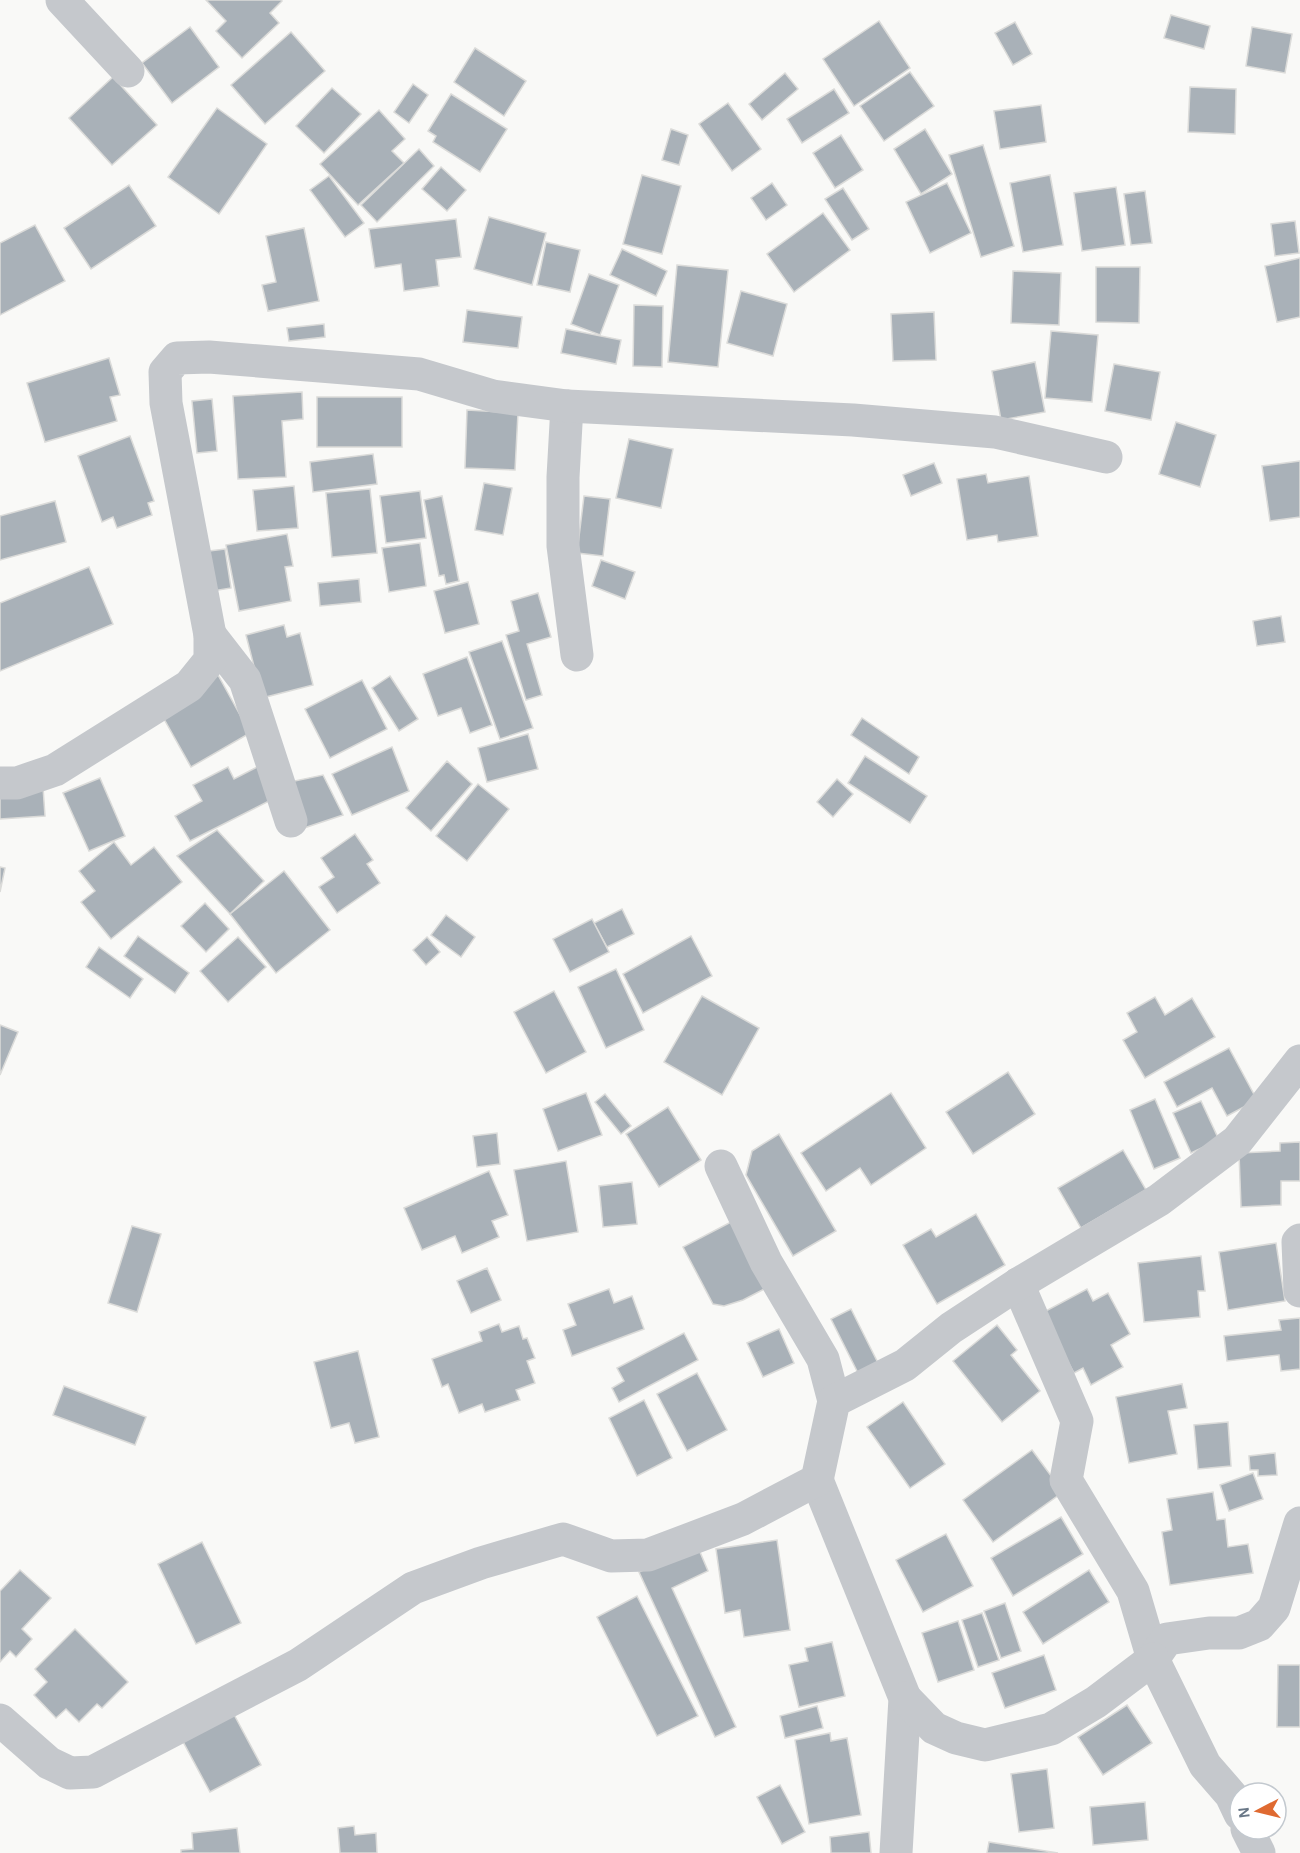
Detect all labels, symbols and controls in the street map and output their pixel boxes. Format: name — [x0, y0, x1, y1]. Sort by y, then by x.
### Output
north arrow — [1228, 1781, 1288, 1841]
text: N — [1235, 1806, 1253, 1819]

